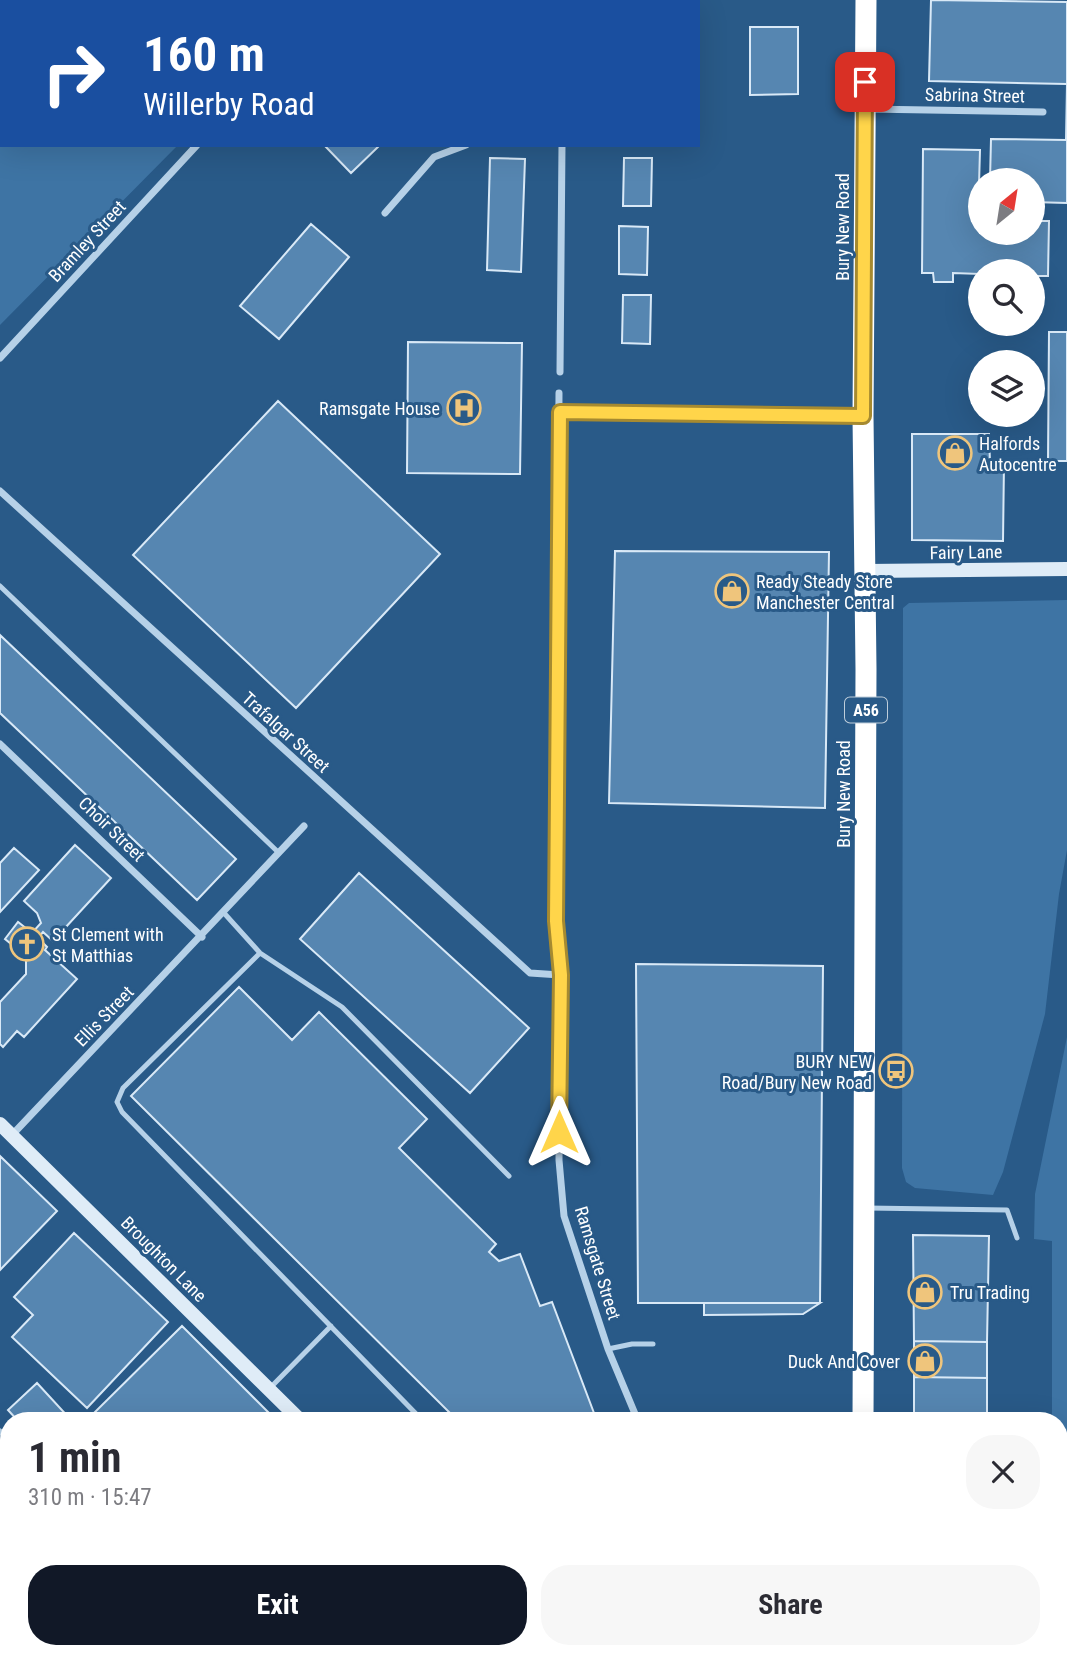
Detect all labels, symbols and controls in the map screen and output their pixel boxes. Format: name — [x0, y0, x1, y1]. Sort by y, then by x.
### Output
text: 160 m — [143, 26, 265, 83]
icon: right — [28, 28, 119, 119]
pin — [835, 52, 895, 112]
icon: arrive — [846, 63, 884, 101]
street label: Sabrina Street — [925, 84, 1025, 106]
text: Willerby Road — [143, 85, 315, 123]
north arrow — [968, 168, 1045, 245]
map controls — [968, 168, 1045, 427]
street label: Bury New Road — [832, 173, 853, 281]
street label: Bramley Street — [44, 196, 130, 286]
button: search — [968, 259, 1045, 336]
button: layers — [968, 350, 1045, 427]
hospital icon: Ramsgate House — [445, 389, 483, 427]
place label: Ramsgate House — [319, 398, 440, 419]
place label: Halfords Autocentre — [979, 433, 1057, 475]
shop icon: Halfords Autocentre — [936, 434, 974, 472]
street label: Fairy Lane — [929, 541, 1003, 563]
place label: Ready Steady Store Manchester Central — [756, 571, 895, 613]
shop icon: Ready Steady Store Manchester Central — [713, 572, 751, 610]
street label: Trafalgar Street — [238, 687, 334, 777]
road number: A56 — [845, 698, 887, 722]
street label: Bury New Road — [833, 740, 854, 848]
street label: Choir Street — [75, 792, 149, 866]
place label: St Clement with St Matthias — [52, 924, 164, 966]
church icon: St Clement with St Matthias — [8, 925, 46, 963]
street label: Ellis Street — [70, 981, 138, 1051]
place label: BURY NEW Road/Bury New Road — [722, 1051, 872, 1093]
bus stop icon: BURY NEW Road/Bury New Road — [877, 1052, 915, 1090]
position arrow — [522, 1095, 596, 1169]
street label: Ramsgate Street — [571, 1204, 625, 1322]
street label: Broughton Lane — [117, 1212, 211, 1306]
shop icon: Tru Trading — [906, 1273, 944, 1311]
place label: Tru Trading — [950, 1282, 1030, 1303]
shop icon: Duck And Cover — [906, 1342, 944, 1380]
place label: Duck And Cover — [788, 1351, 901, 1372]
text: 1 min — [28, 1433, 121, 1482]
button: close — [966, 1435, 1040, 1509]
text: 310 m · 15:47 — [28, 1484, 152, 1511]
button: Exit — [28, 1565, 527, 1645]
button: Share — [541, 1565, 1040, 1645]

